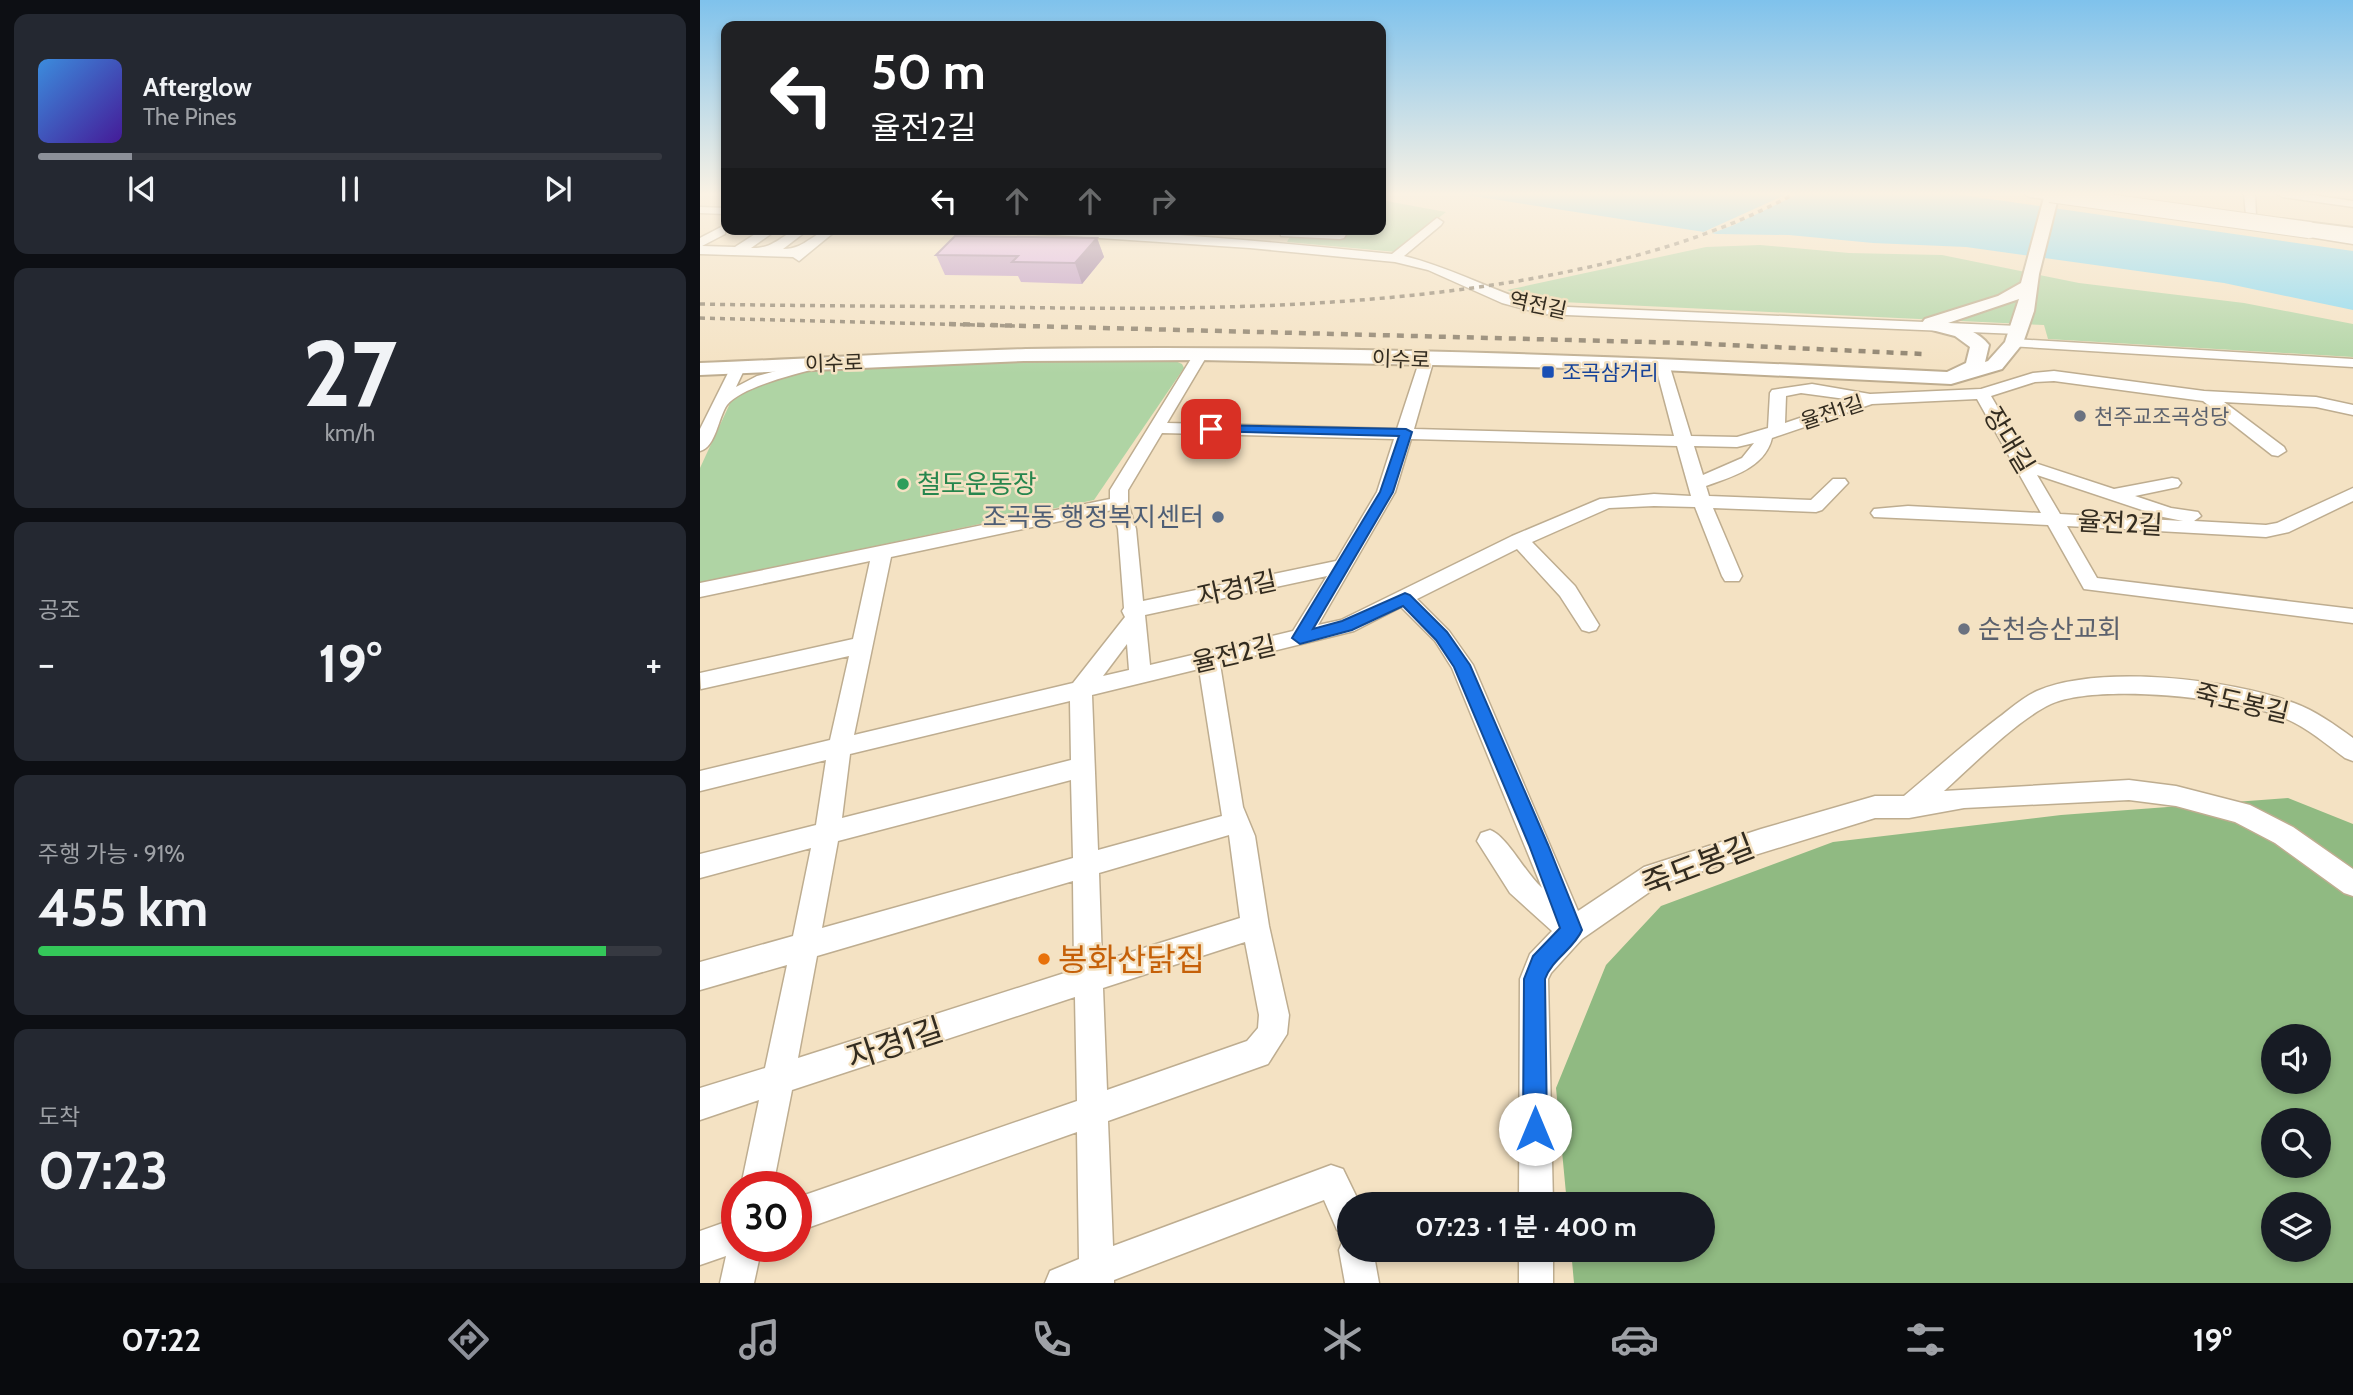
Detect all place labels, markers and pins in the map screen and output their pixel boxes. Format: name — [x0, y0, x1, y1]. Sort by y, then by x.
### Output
place label: 조곡삼거리 — [1562, 360, 1659, 385]
marker: 조곡삼거리 — [1540, 364, 1556, 380]
pin — [1181, 399, 1241, 459]
place label: 천주교조곡성당 — [2094, 404, 2229, 429]
marker: 천주교조곡성당 — [2072, 408, 2088, 424]
place label: 철도운동장 — [917, 468, 1037, 500]
marker: 철도운동장 — [895, 476, 911, 492]
place label: 조곡동 행정복지센터 — [983, 501, 1204, 533]
marker: 조곡동 행정복지센터 — [1210, 509, 1226, 525]
place label: 순천승산교회 — [1978, 613, 2122, 645]
marker: 순천승산교회 — [1956, 621, 1972, 637]
place label: 봉화산닭집 — [1058, 940, 1205, 979]
marker: 봉화산닭집 — [1036, 951, 1052, 967]

